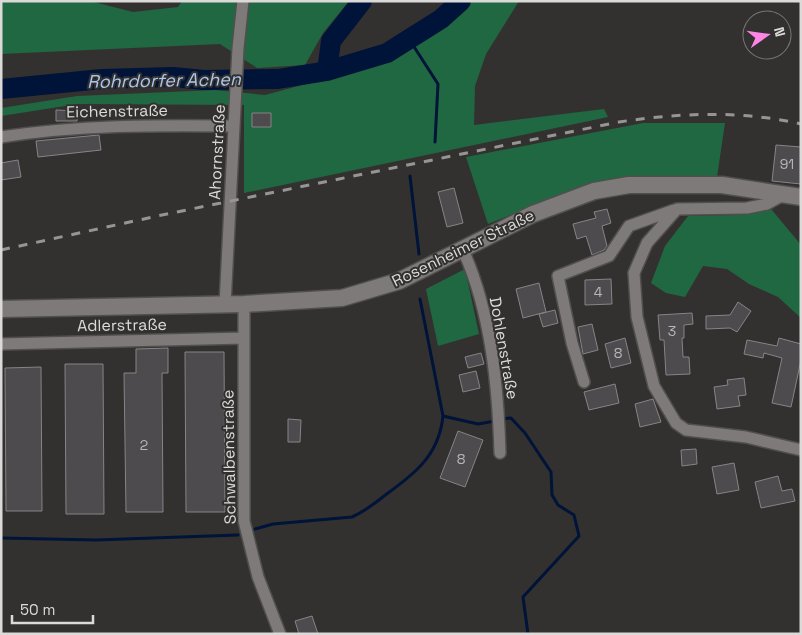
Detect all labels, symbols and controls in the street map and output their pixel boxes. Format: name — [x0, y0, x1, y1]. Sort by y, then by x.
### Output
north arrow — [742, 10, 792, 60]
text: N — [770, 25, 789, 39]
water label: Rohrdorfer Achen — [87, 67, 242, 93]
street label: Eichenstraße — [66, 100, 168, 122]
street label: Ahornstraße — [204, 104, 230, 200]
house number: 91 — [780, 155, 794, 173]
street label: Rosenheimer Straße — [388, 204, 538, 292]
house number: 4 — [594, 283, 603, 301]
street label: Dohlenstraße — [485, 295, 523, 401]
street label: Adlerstraße — [77, 314, 167, 336]
house number: 3 — [668, 322, 676, 340]
house number: 8 — [614, 344, 623, 362]
street label: Schwalbenstraße — [217, 390, 241, 524]
house number: 2 — [140, 436, 148, 454]
house number: 8 — [457, 450, 466, 468]
scale bar — [12, 592, 94, 624]
text: 50 m — [20, 600, 55, 619]

